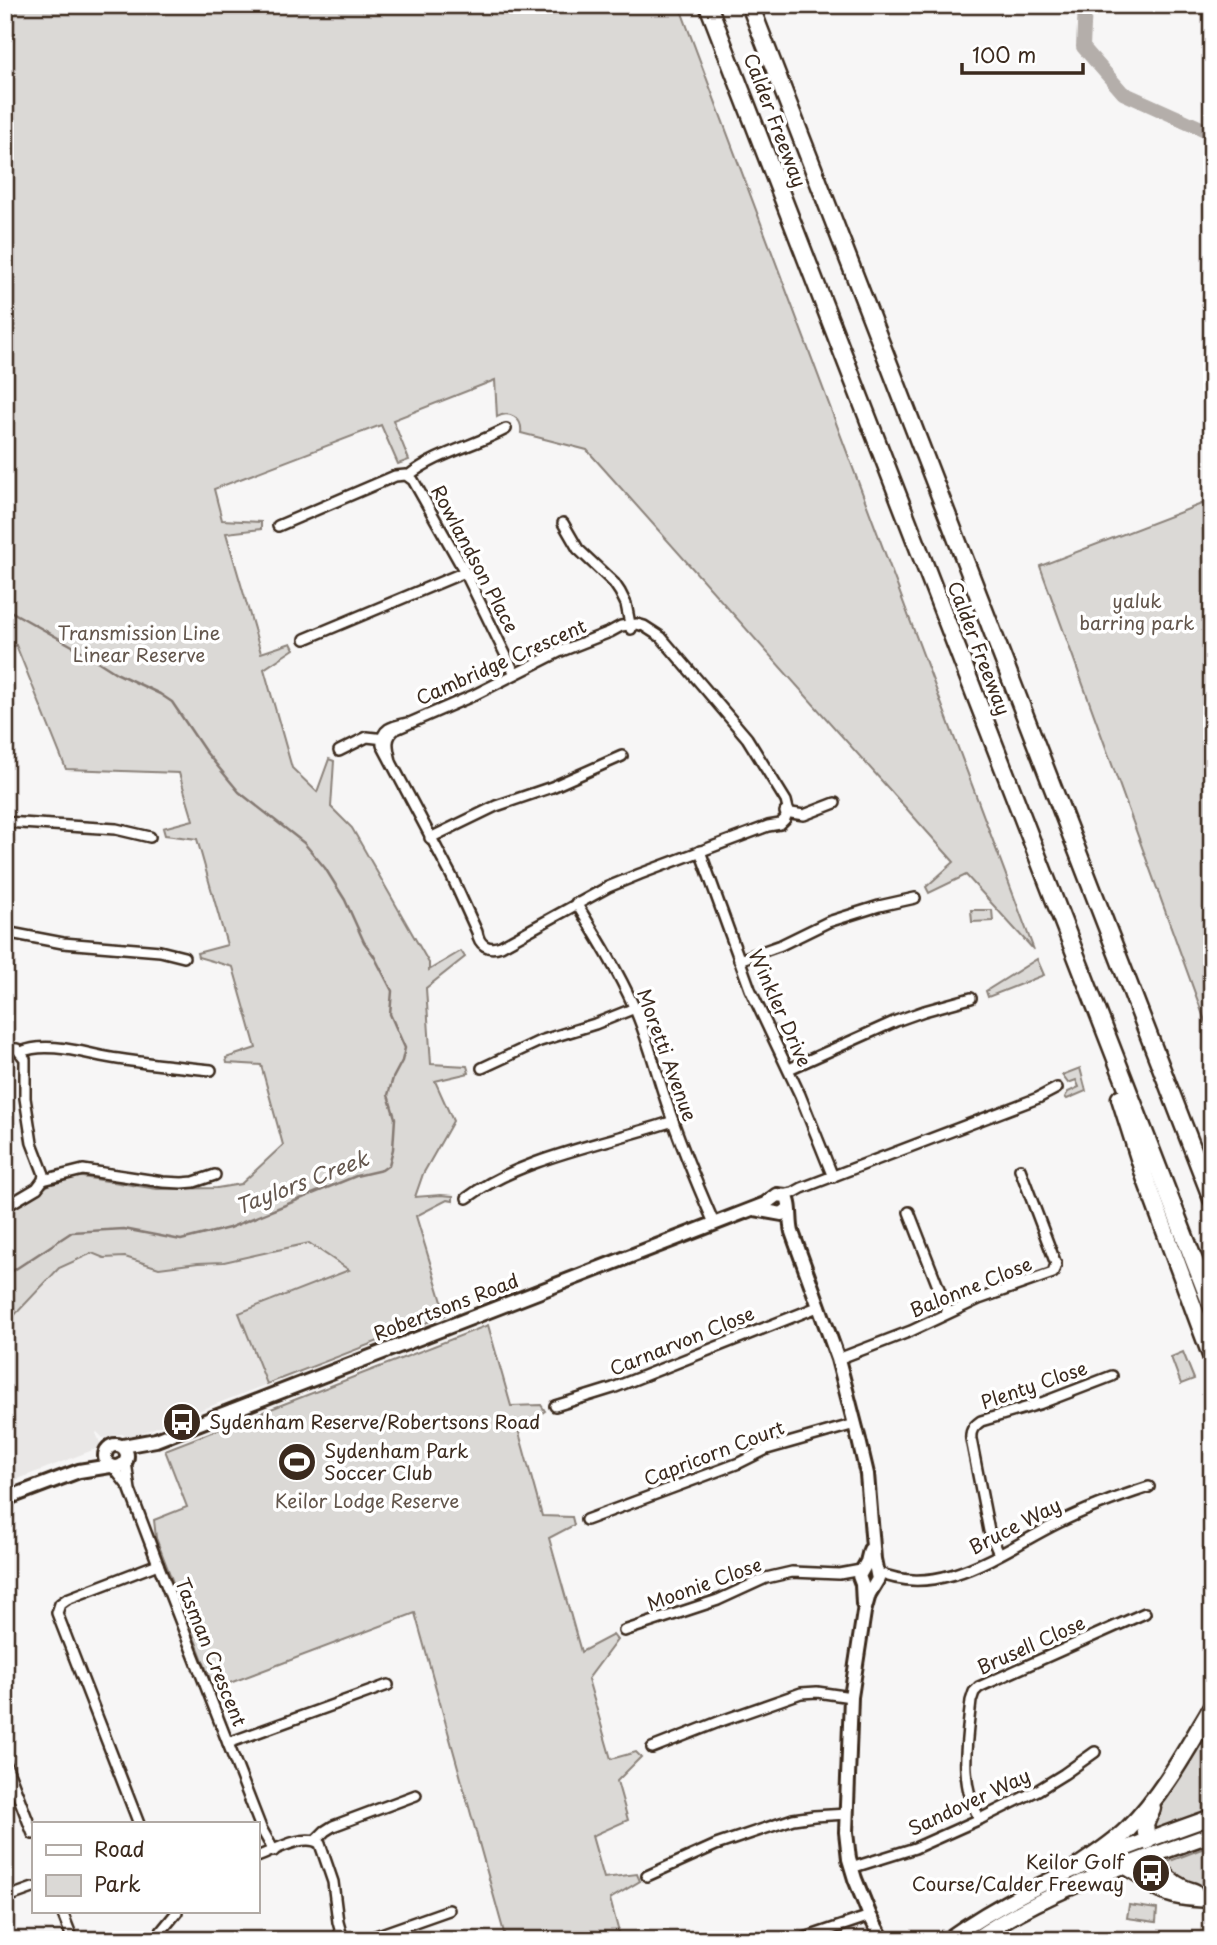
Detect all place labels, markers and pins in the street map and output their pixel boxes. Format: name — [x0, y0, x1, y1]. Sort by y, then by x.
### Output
bus stop icon: Sydenham Reserve/Robertsons Road — [161, 1401, 203, 1443]
place label: Sydenham Reserve/Robertsons Road — [209, 1407, 540, 1435]
place label: Sydenham Park Soccer Club — [324, 1436, 469, 1486]
sports icon: Sydenham Park Soccer Club — [276, 1441, 318, 1483]
place label: Keilor Golf Course/Calder Freeway — [912, 1847, 1126, 1897]
bus stop icon: Keilor Golf Course/Calder Freeway — [1130, 1852, 1172, 1894]

